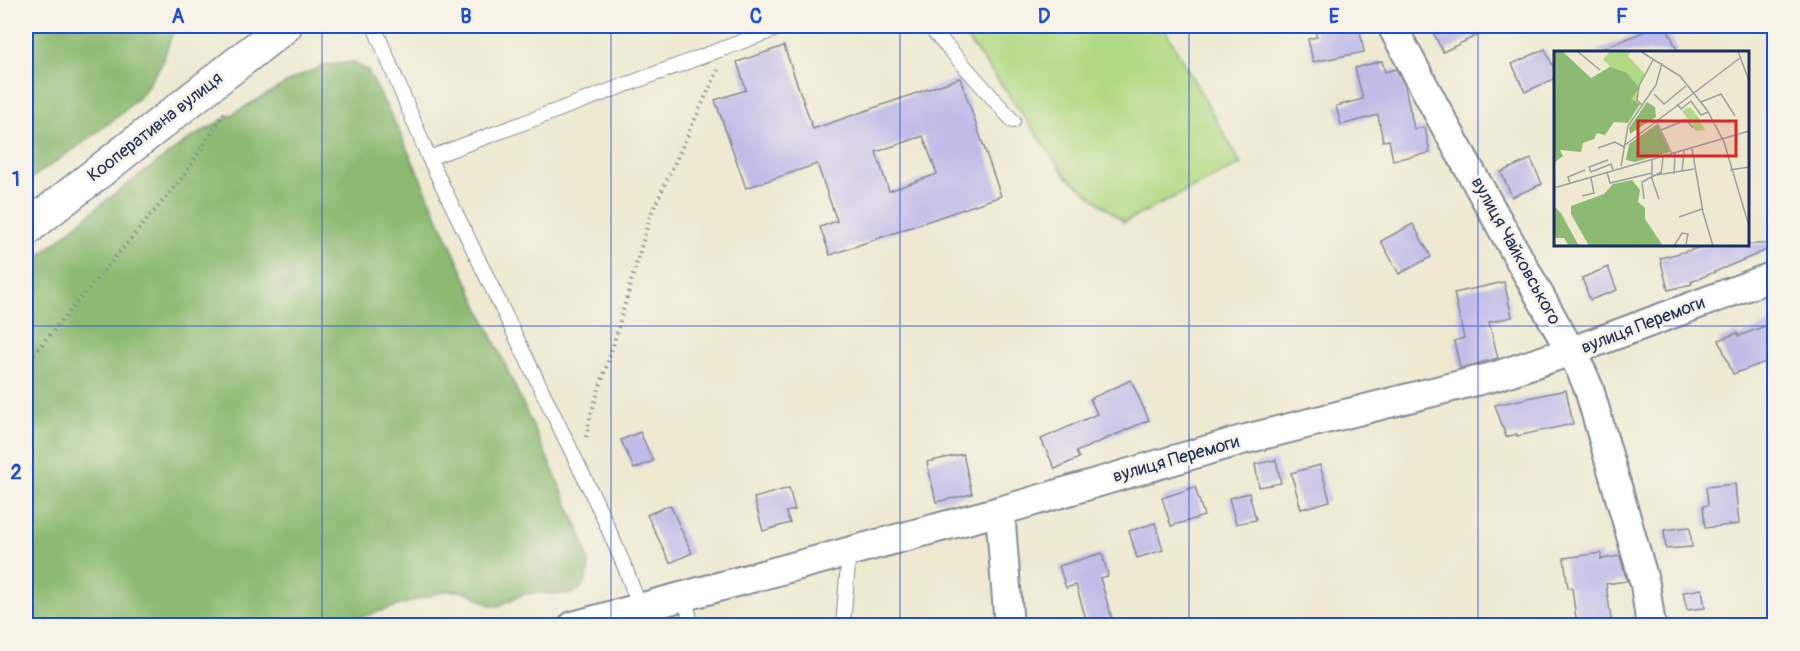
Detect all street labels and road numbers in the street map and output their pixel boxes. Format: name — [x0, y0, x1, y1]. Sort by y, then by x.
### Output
street label: Кооперативна вулиця — [83, 67, 227, 187]
street label: вулиця Чайковського — [1466, 173, 1566, 329]
street label: вулиця Перемоги — [1578, 291, 1708, 359]
street label: вулиця Перемоги — [1110, 430, 1242, 488]

